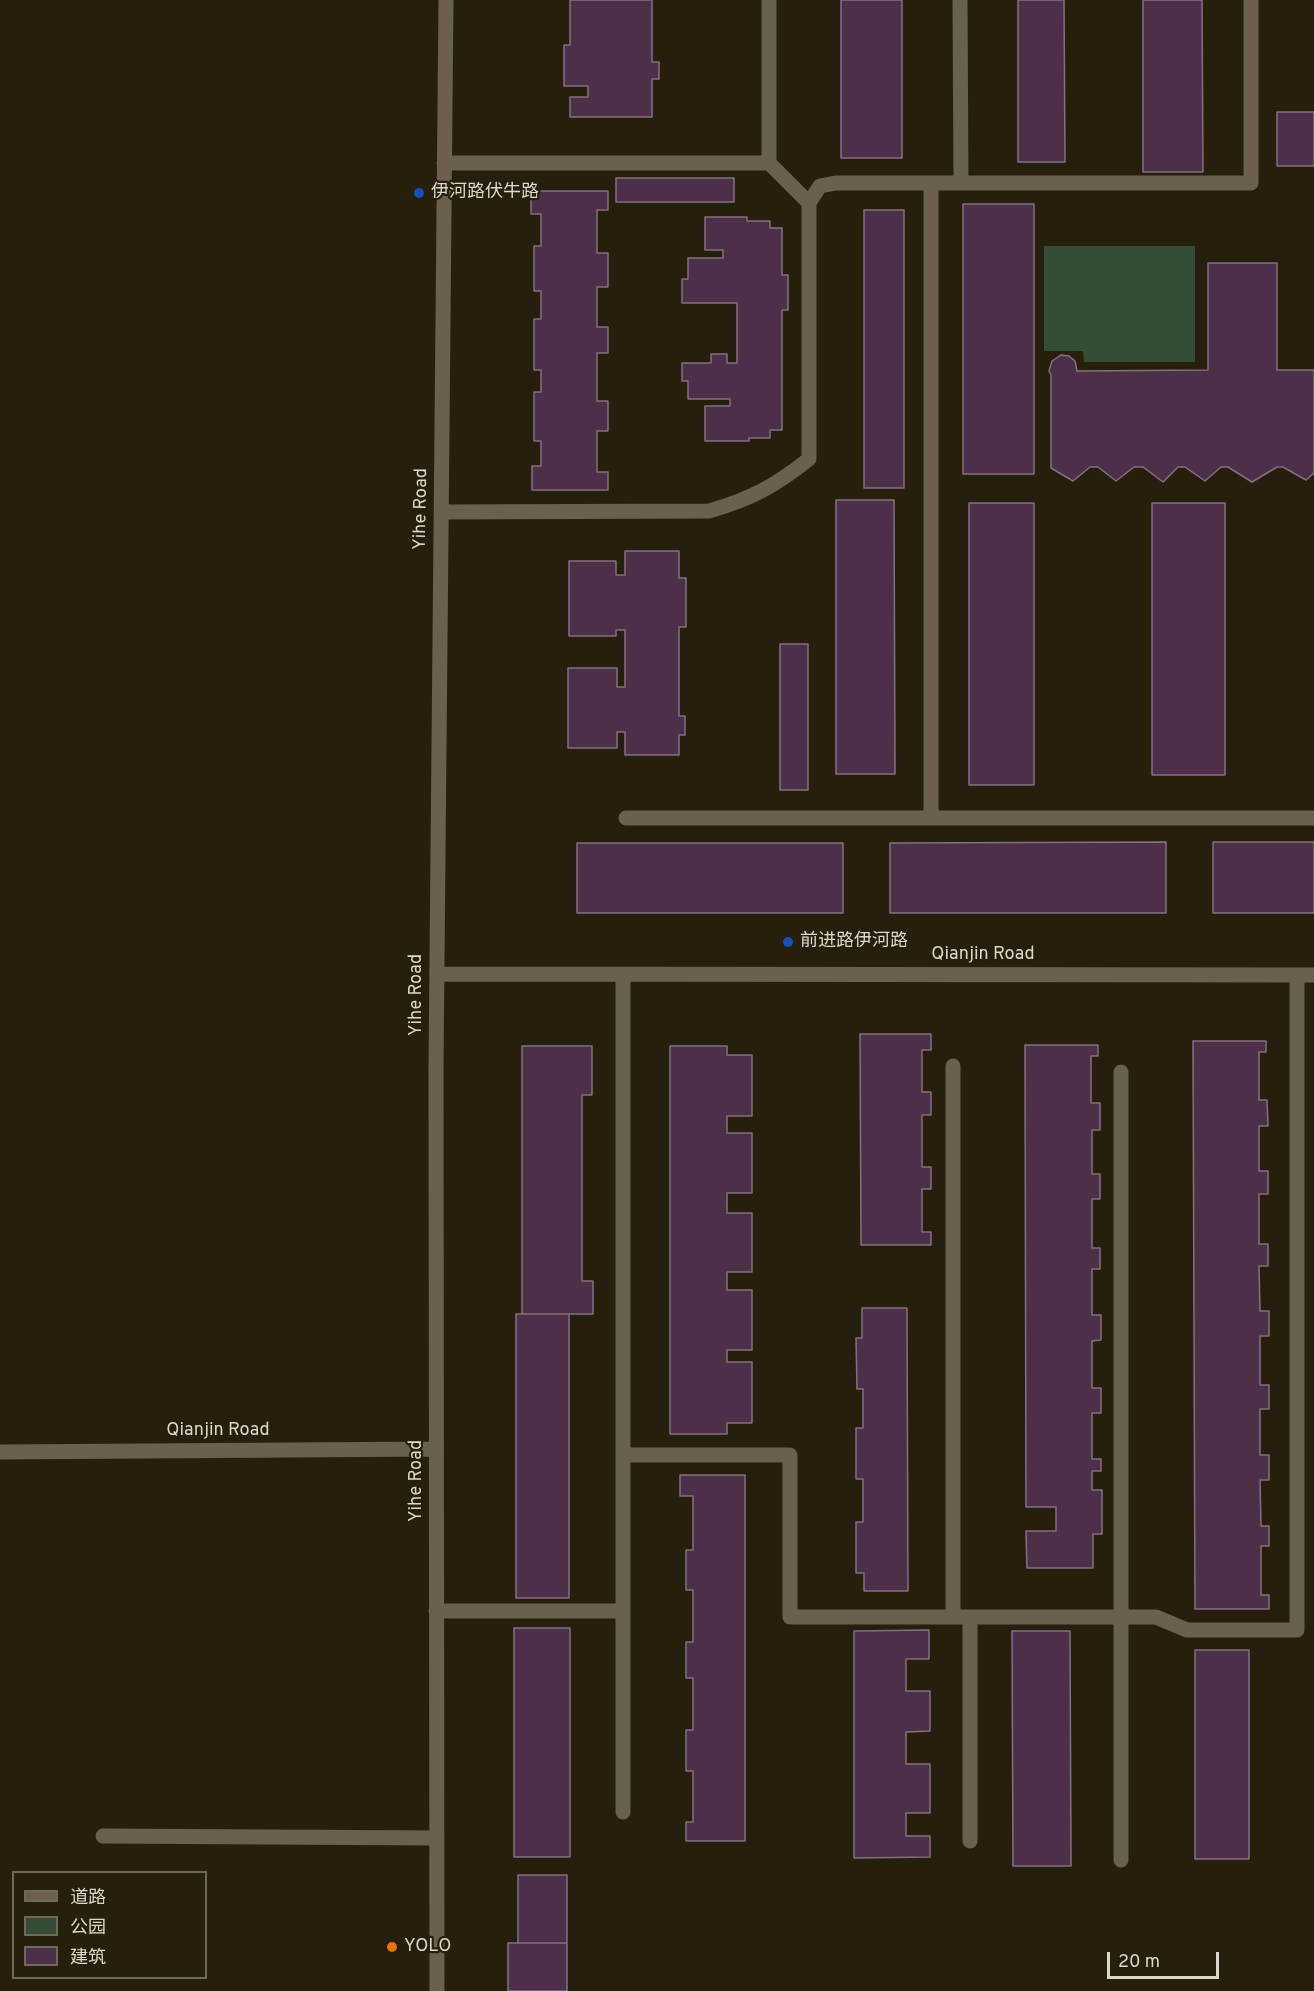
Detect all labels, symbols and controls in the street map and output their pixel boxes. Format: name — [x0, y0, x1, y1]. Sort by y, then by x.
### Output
place label: 伊河路伏牛路 — [431, 182, 539, 204]
marker: 伊河路伏牛路 — [412, 186, 426, 200]
street label: Yihe Road — [410, 468, 434, 550]
place label: 前进路伊河路 — [800, 931, 908, 953]
marker: 前进路伊河路 — [781, 935, 795, 949]
street label: Qianjin Road — [931, 944, 1035, 966]
street label: Yihe Road — [406, 954, 428, 1036]
street label: Qianjin Road — [166, 1420, 270, 1442]
street label: Yihe Road — [406, 1440, 428, 1522]
legend — [12, 1871, 207, 1979]
text: 道路 — [70, 1887, 106, 1910]
text: 公园 — [70, 1917, 106, 1940]
place label: YOLO — [404, 1936, 451, 1958]
marker: YOLO — [385, 1940, 399, 1954]
scale bar — [1110, 1940, 1222, 1978]
text: 建筑 — [70, 1947, 106, 1970]
text: 20 m — [1118, 1951, 1160, 1974]

